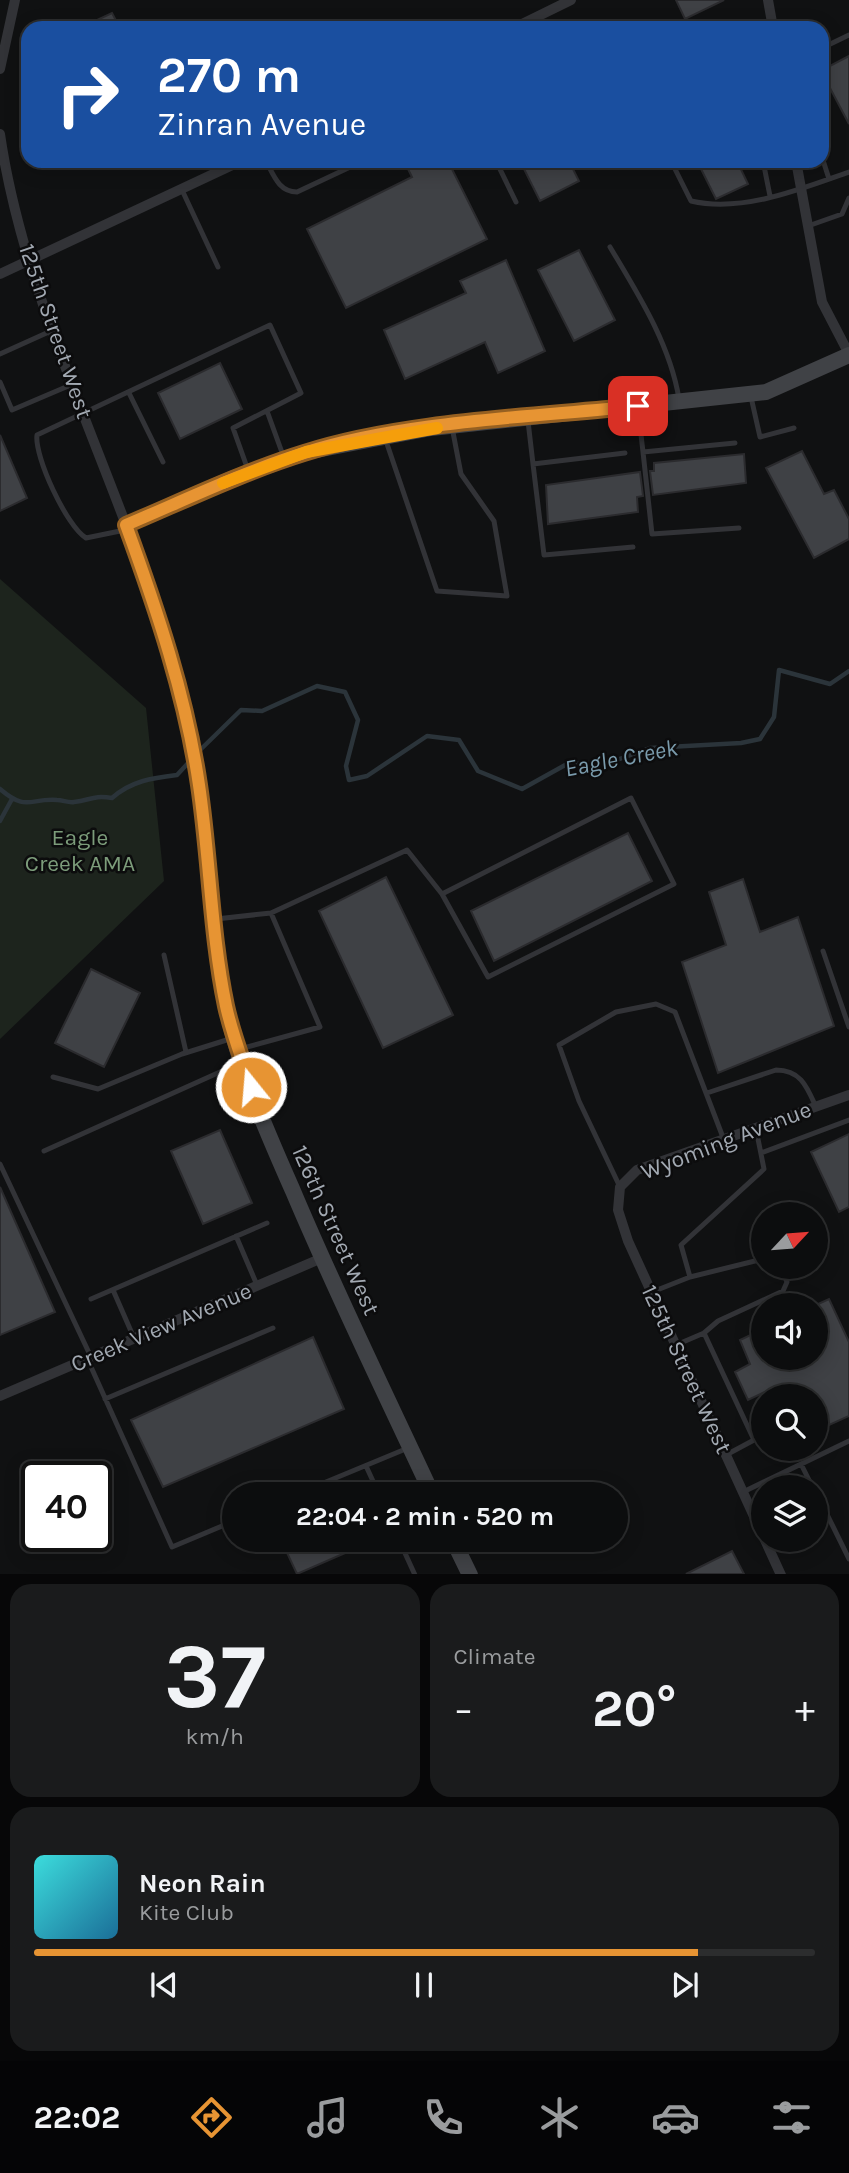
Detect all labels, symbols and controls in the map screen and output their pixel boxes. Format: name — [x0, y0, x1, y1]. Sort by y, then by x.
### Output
text: 270 m — [157, 47, 301, 104]
icon: right — [42, 49, 133, 140]
text: Zinran Avenue — [157, 106, 366, 143]
street label: 125th Street West — [13, 240, 98, 422]
pin — [608, 376, 668, 436]
icon: arrive — [619, 387, 657, 425]
water label: Eagle Creek — [562, 733, 681, 783]
park label: Eagle Creek AMA — [25, 824, 135, 877]
position arrow — [214, 1050, 288, 1124]
street label: Wyoming Avenue — [637, 1096, 815, 1185]
street label: 126th Street West — [286, 1141, 385, 1320]
north arrow — [751, 1202, 828, 1279]
map controls — [751, 1202, 828, 1552]
street label: Creek View Avenue — [67, 1277, 256, 1378]
street label: 125th Street West — [636, 1281, 738, 1458]
button: sound — [751, 1293, 828, 1370]
button: search — [751, 1384, 828, 1461]
speed limit sign: 40 — [21, 1461, 112, 1552]
button: layers — [751, 1475, 828, 1552]
text: 22:04 · 2 min · 520 m — [296, 1501, 554, 1532]
text: 37 — [164, 1624, 266, 1730]
text: Climate — [454, 1643, 536, 1670]
text: 20° — [592, 1678, 677, 1739]
text: − — [454, 1687, 473, 1732]
text: + — [795, 1687, 815, 1732]
text: km/h — [186, 1723, 244, 1750]
text: Neon Rain — [139, 1868, 266, 1899]
text: Kite Club — [139, 1899, 234, 1926]
icon: previous — [145, 1966, 183, 2004]
icon: pause — [405, 1966, 443, 2004]
icon: next — [666, 1966, 704, 2004]
icon: directions — [187, 2093, 236, 2142]
icon: music — [303, 2093, 352, 2142]
icon: phone — [419, 2093, 468, 2142]
icon: climate — [535, 2093, 584, 2142]
icon: car — [651, 2093, 700, 2142]
icon: filters — [767, 2093, 816, 2142]
text: 22:02 — [33, 2099, 120, 2136]

